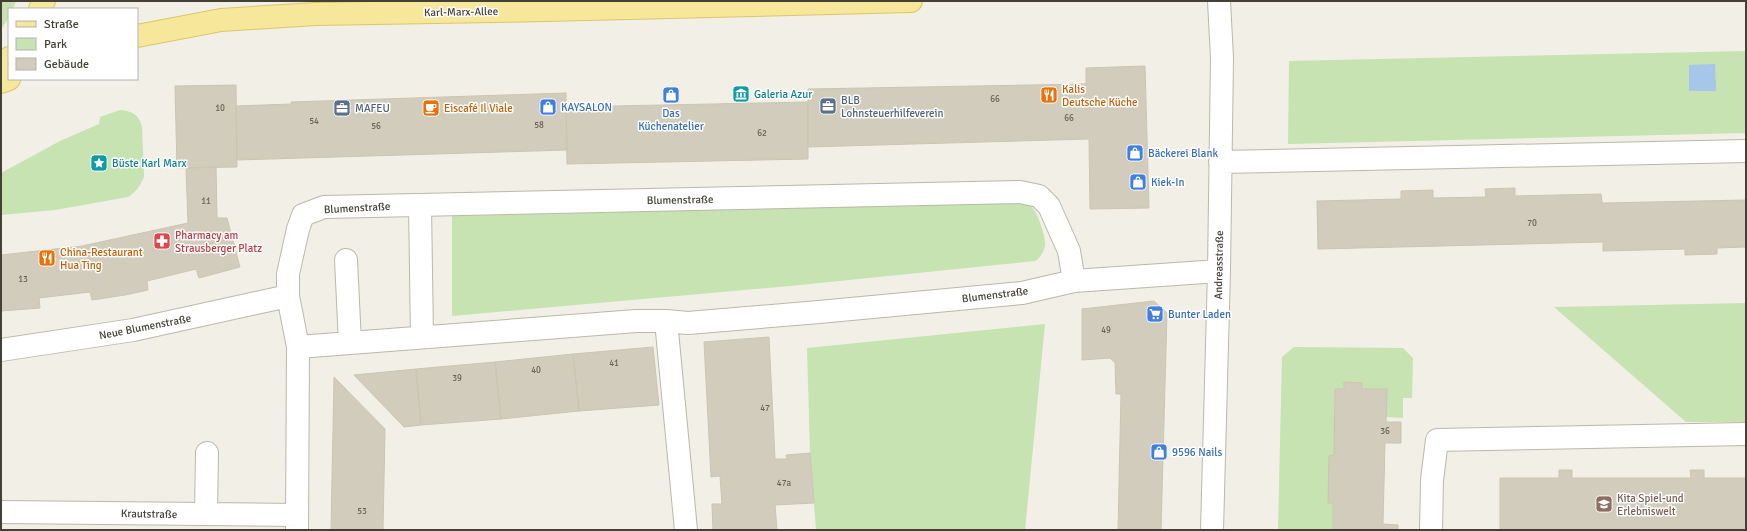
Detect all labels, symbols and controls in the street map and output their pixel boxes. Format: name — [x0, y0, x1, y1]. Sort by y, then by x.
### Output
street label: Karl-Marx-Allee — [424, 5, 498, 19]
legend — [8, 8, 138, 80]
text: Straße — [44, 17, 79, 32]
text: Park — [44, 37, 67, 52]
text: Gebäude — [44, 57, 89, 72]
place label: Kalis Deutsche Küche — [1062, 83, 1137, 109]
museum icon: Galeria Azur — [731, 84, 751, 104]
shop icon: Das Küchenatelier — [661, 85, 681, 105]
restaurant icon: Kalis Deutsche Küche — [1039, 85, 1059, 105]
place label: Galeria Azur — [754, 88, 812, 101]
place label: BLB Lohnsteuerhilfeverein — [841, 94, 944, 120]
house number: 66 — [990, 94, 1000, 105]
office icon: BLB Lohnsteuerhilfeverein — [818, 96, 838, 116]
shop icon: KAYSALON — [538, 97, 558, 117]
office icon: MAFEU — [332, 98, 352, 118]
cafe icon: Eiscafé Il Viale — [421, 98, 441, 118]
place label: KAYSALON — [561, 101, 612, 114]
place label: MAFEU — [355, 102, 390, 115]
place label: Eiscafé Il Viale — [444, 102, 513, 115]
house number: 10 — [215, 103, 225, 114]
place label: Das Küchenatelier — [638, 107, 704, 133]
house number: 66 — [1064, 113, 1074, 124]
house number: 54 — [309, 116, 319, 127]
house number: 58 — [534, 120, 544, 131]
house number: 56 — [371, 121, 381, 132]
house number: 62 — [757, 128, 767, 139]
shop icon: Bäckerei Blank — [1125, 143, 1145, 163]
place label: Bäckerei Blank — [1148, 147, 1218, 160]
place icon: Büste Karl Marx — [89, 153, 109, 173]
place label: Büste Karl Marx — [112, 157, 187, 170]
shop icon: Kiek-In — [1128, 172, 1148, 192]
place label: Kiek-In — [1151, 176, 1184, 189]
street label: Blumenstraße — [647, 193, 713, 207]
house number: 11 — [201, 196, 211, 207]
street label: Blumenstraße — [323, 200, 391, 216]
house number: 70 — [1527, 218, 1537, 229]
place label: Pharmacy am Strausberger Platz — [175, 229, 262, 255]
street label: Andreasstraße — [1212, 230, 1226, 300]
pharmacy icon: Pharmacy am Strausberger Platz — [152, 231, 172, 251]
place label: China-Restaurant Hua Ting — [60, 246, 143, 272]
restaurant icon: China-Restaurant Hua Ting — [37, 248, 57, 268]
house number: 13 — [18, 274, 28, 285]
street label: Blumenstraße — [961, 284, 1029, 306]
supermarket icon: Bunter Laden — [1145, 304, 1165, 324]
place label: Bunter Laden — [1168, 308, 1231, 321]
street label: Neue Blumenstraße — [98, 312, 192, 342]
house number: 49 — [1101, 325, 1111, 336]
house number: 41 — [609, 358, 619, 369]
house number: 40 — [531, 365, 541, 376]
house number: 39 — [452, 373, 462, 384]
house number: 47 — [760, 403, 770, 414]
house number: 36 — [1380, 426, 1390, 437]
shop icon: 9596 Nails — [1149, 442, 1169, 462]
place label: 9596 Nails — [1172, 446, 1222, 459]
house number: 47a — [777, 478, 792, 489]
place label: Kita Spiel-und Erlebniswelt — [1617, 492, 1684, 518]
school or university icon: Kita Spiel-und Erlebniswelt — [1594, 494, 1614, 514]
house number: 53 — [357, 506, 367, 517]
street label: Krautstraße — [121, 507, 177, 521]

